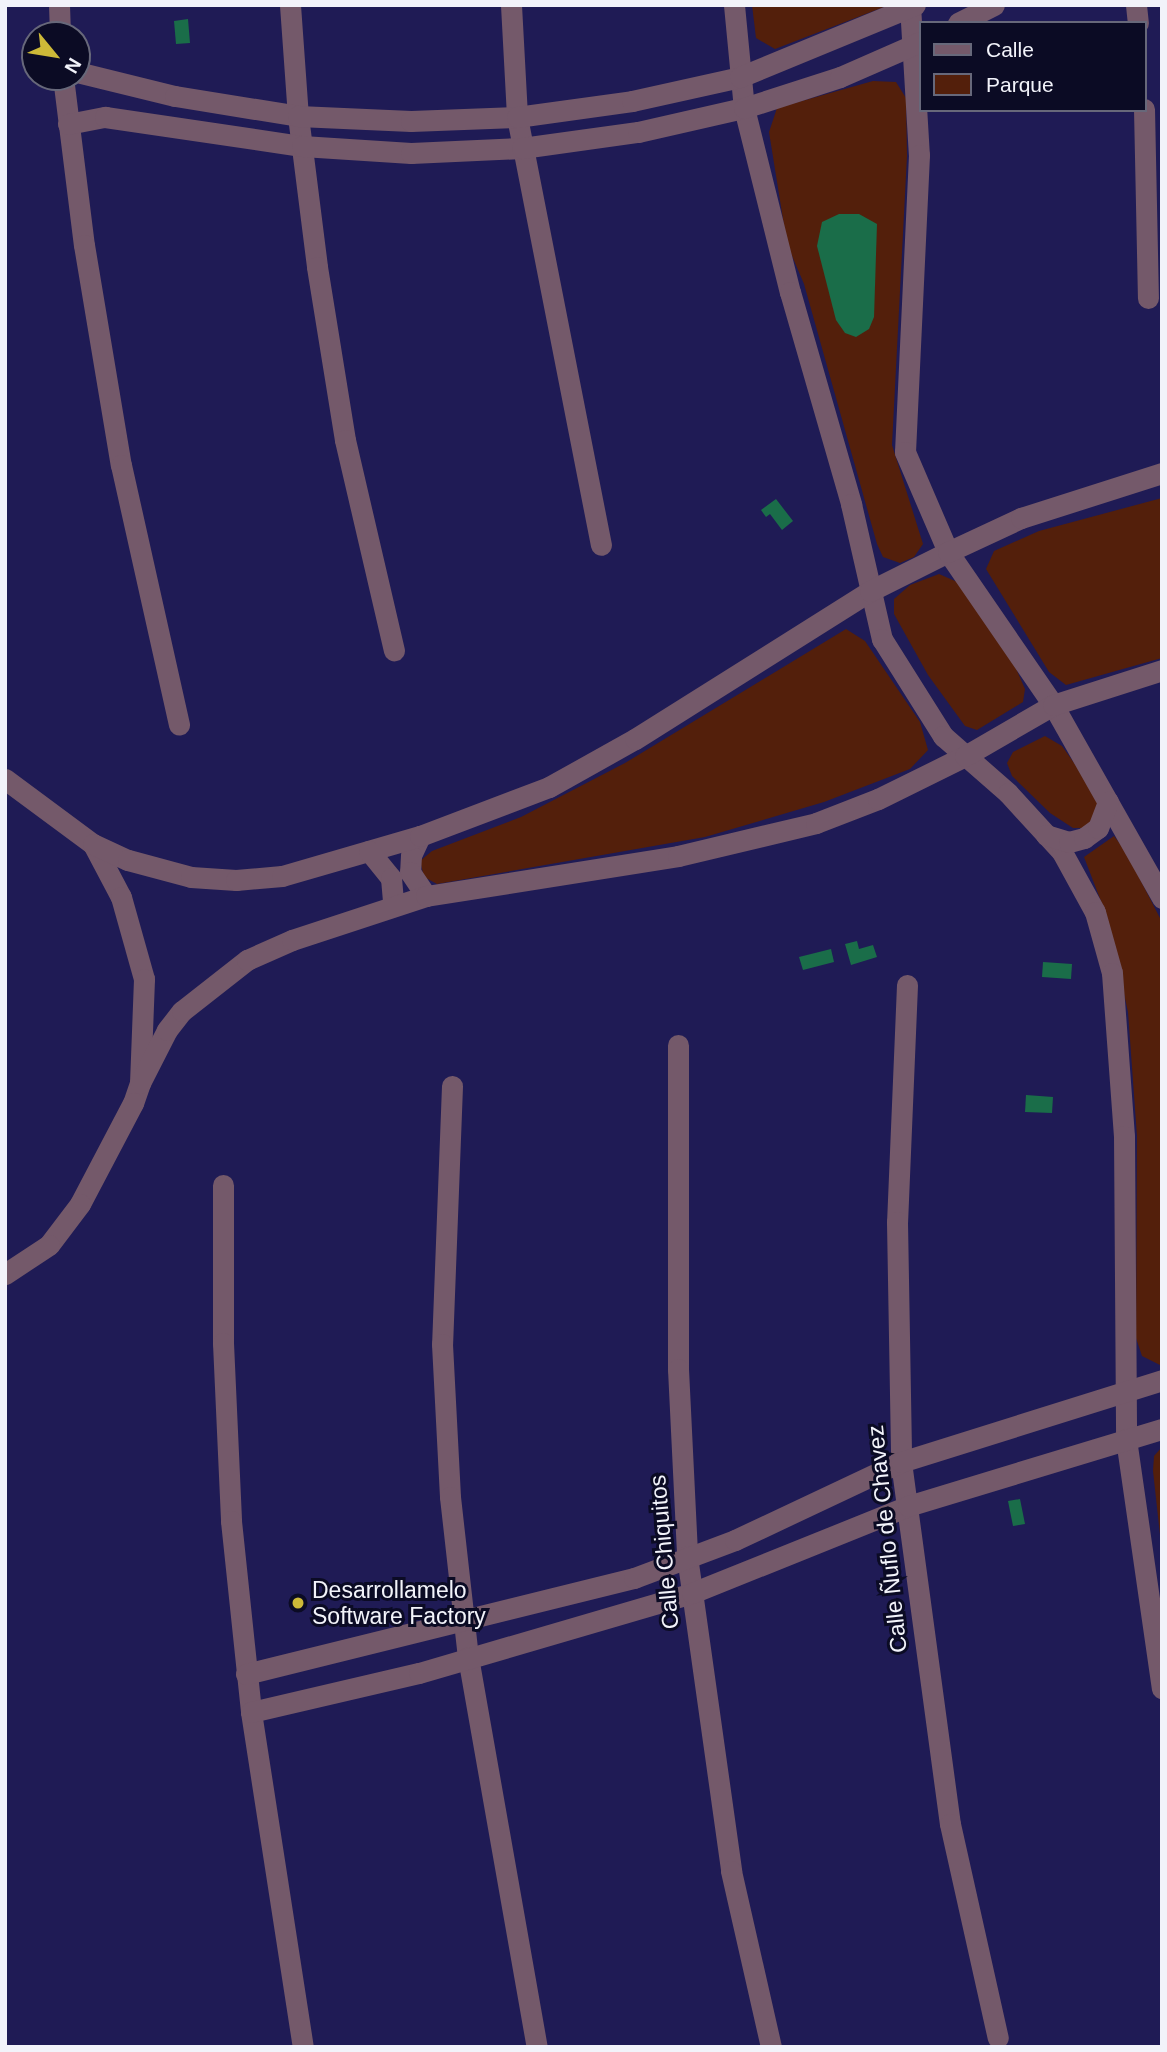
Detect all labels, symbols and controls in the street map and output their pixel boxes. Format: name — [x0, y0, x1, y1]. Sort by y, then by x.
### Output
north arrow — [21, 21, 91, 91]
legend — [918, 21, 1146, 112]
text: Calle — [986, 38, 1034, 61]
text: N — [60, 55, 85, 77]
text: Parque — [986, 73, 1054, 96]
street label: Calle Ñuflo de Chavez — [861, 1424, 913, 1654]
street label: Calle Chiquitos — [644, 1474, 684, 1630]
place label: Desarrollamelo Software Factory — [312, 1576, 486, 1630]
marker: Desarrollamelo Software Factory — [290, 1595, 306, 1611]

